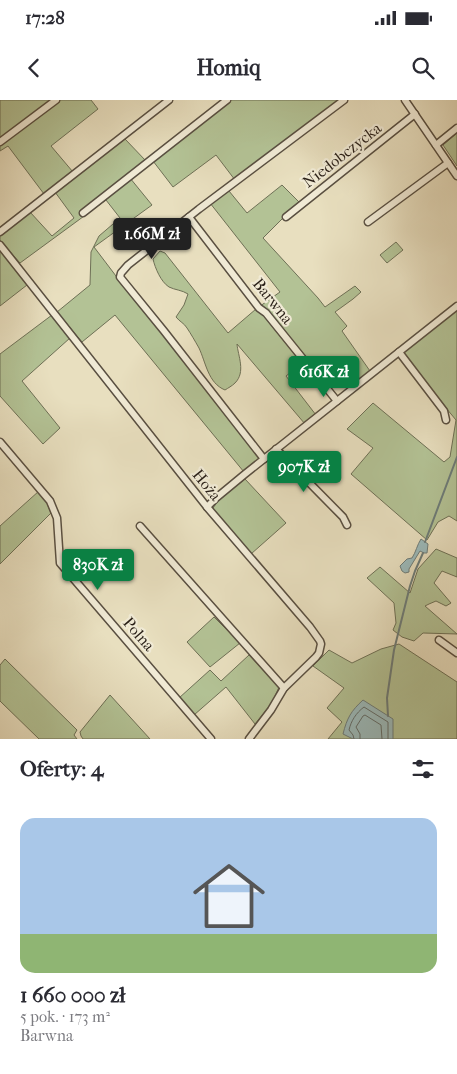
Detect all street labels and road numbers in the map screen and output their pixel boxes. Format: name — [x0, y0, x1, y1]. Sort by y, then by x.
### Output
street label: Niedobczycka — [299, 118, 386, 192]
street label: Barwna — [249, 274, 298, 328]
street label: Hoża — [189, 465, 226, 505]
street label: Polna — [119, 613, 159, 655]

